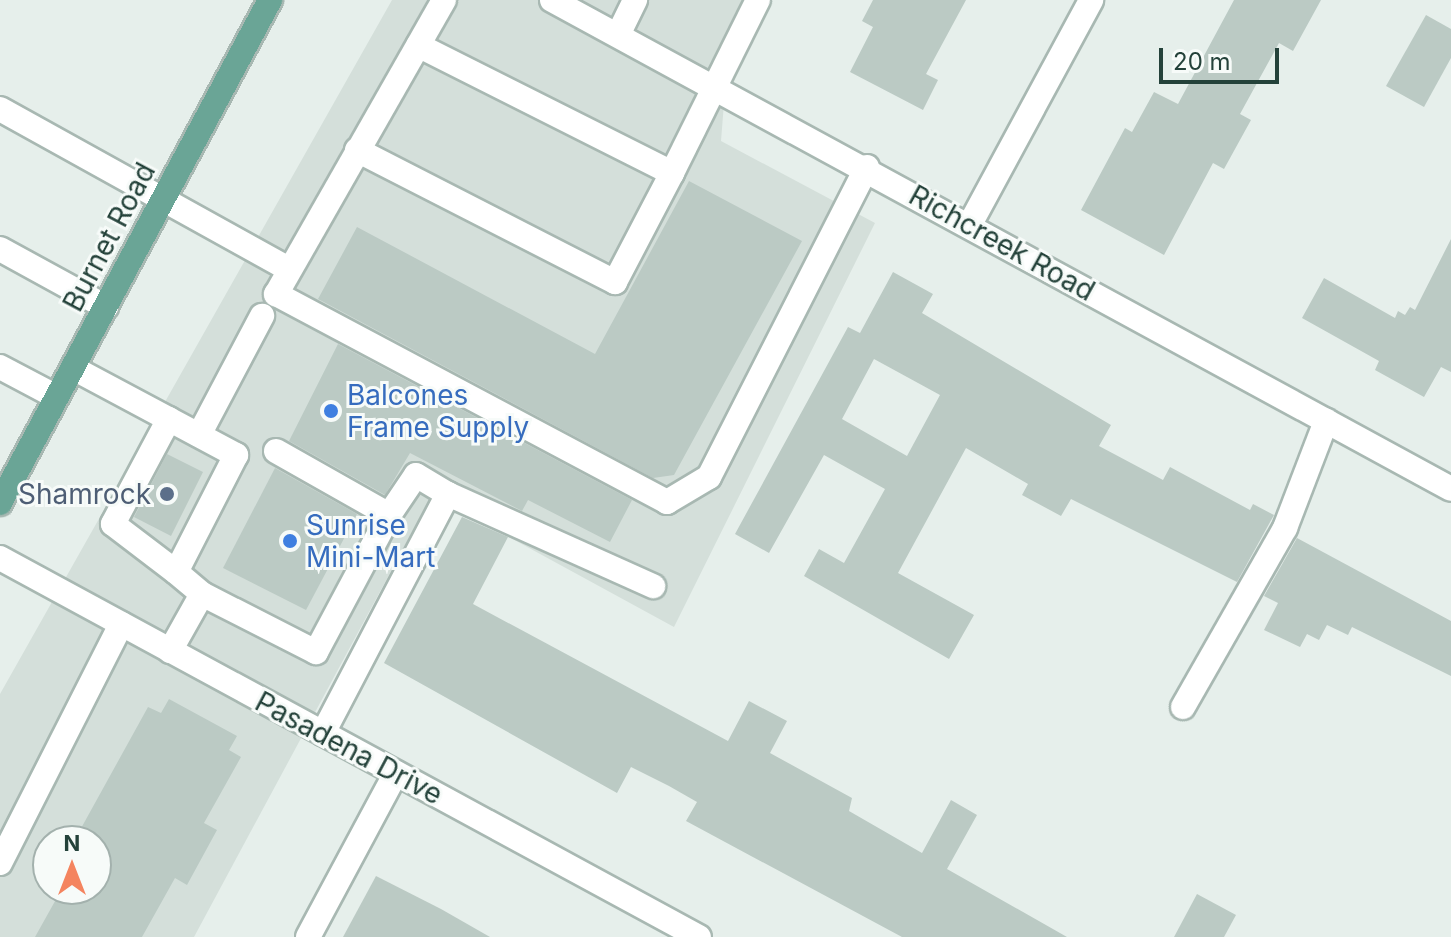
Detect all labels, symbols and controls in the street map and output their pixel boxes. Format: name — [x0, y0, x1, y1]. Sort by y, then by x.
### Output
scale bar — [1163, 32, 1283, 82]
text: 20 m — [1173, 47, 1231, 76]
street label: Burnet Road — [56, 157, 162, 317]
street label: Richcreek Road — [903, 178, 1101, 308]
place label: Balcones Frame Supply — [347, 378, 529, 444]
marker: Balcones Frame Supply — [322, 402, 340, 420]
place label: Shamrock — [18, 477, 151, 511]
marker: Shamrock — [158, 485, 176, 503]
place label: Sunrise Mini-Mart — [306, 508, 435, 574]
marker: Sunrise Mini-Mart — [281, 532, 299, 550]
street label: Pasadena Drive — [250, 685, 448, 811]
north arrow — [32, 825, 112, 905]
text: N — [64, 830, 80, 856]

